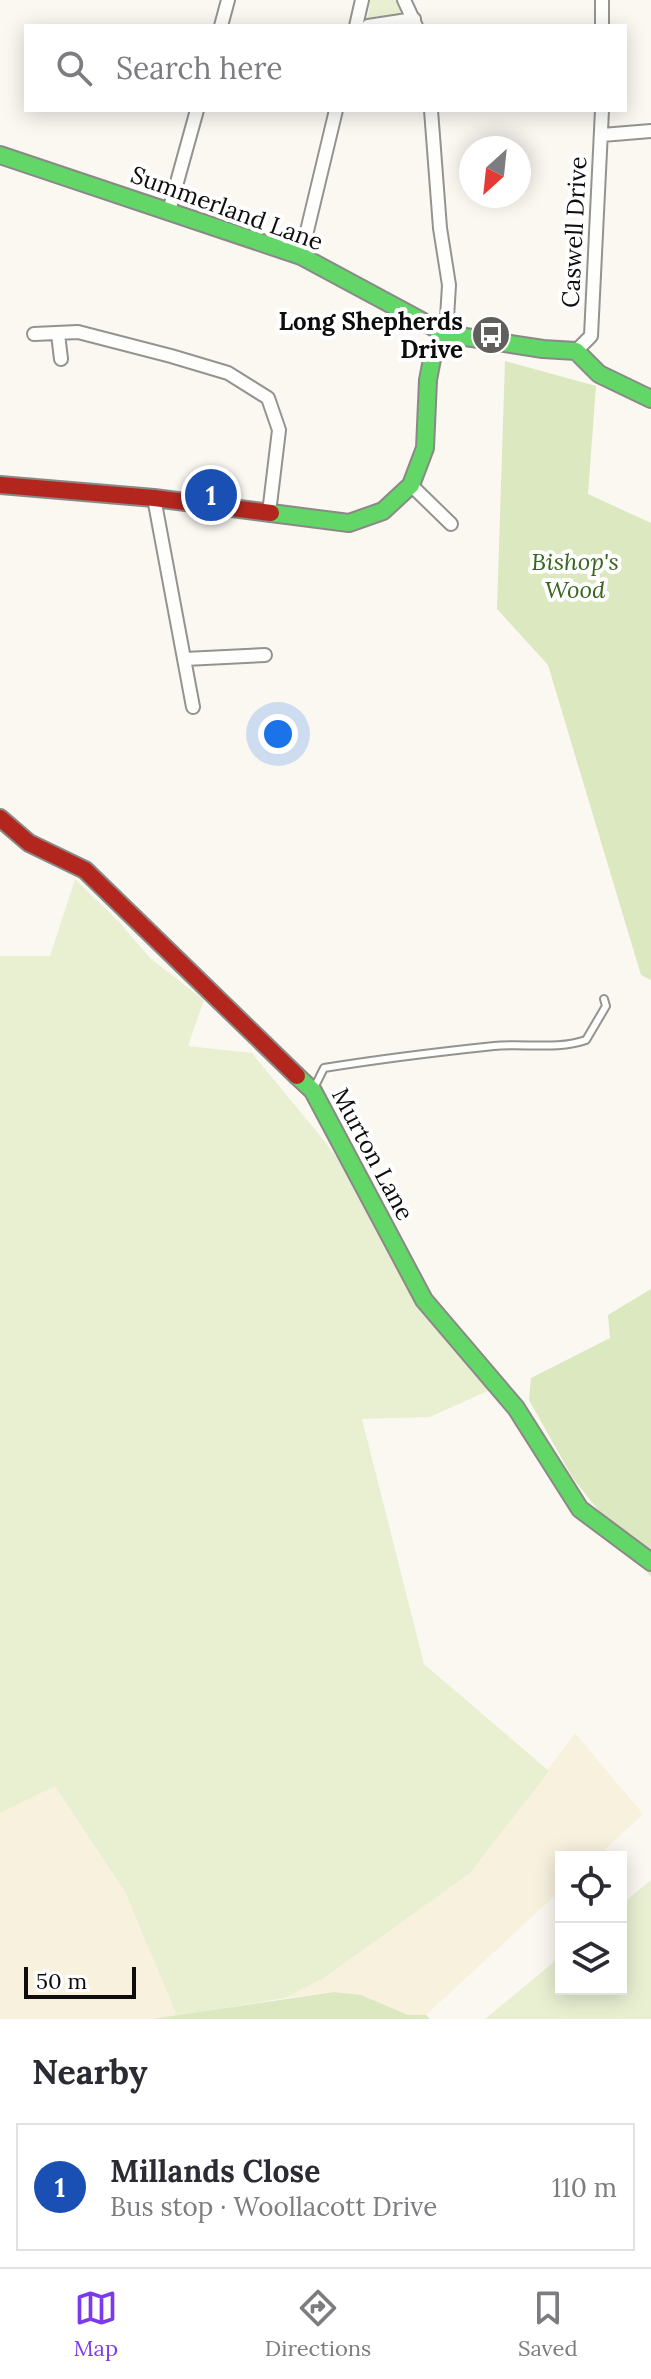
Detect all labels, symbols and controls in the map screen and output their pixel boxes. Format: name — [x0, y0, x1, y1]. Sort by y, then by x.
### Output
search box — [24, 24, 627, 112]
icon: search — [52, 46, 96, 90]
text: Search here — [116, 49, 283, 87]
north arrow — [459, 136, 531, 208]
street label: Caswell Drive — [555, 155, 593, 309]
street label: Summerland Lane — [127, 159, 327, 257]
place label: Long Shepherds Drive — [278, 306, 463, 365]
bus stop icon: Long Shepherds Drive — [470, 314, 512, 356]
pin: 1 — [185, 465, 237, 525]
park label: Bishop's Wood — [531, 546, 619, 605]
your location — [258, 714, 298, 754]
street label: Murton Lane — [325, 1082, 421, 1226]
map controls — [555, 1851, 627, 1995]
button: locate — [555, 1851, 627, 1923]
button: layers — [555, 1923, 627, 1995]
scale bar — [24, 1963, 136, 1999]
text: 50 m — [36, 1967, 87, 1995]
text: Nearby — [32, 2050, 148, 2093]
text: Millands Close — [110, 2152, 320, 2190]
text: 1 — [55, 2171, 65, 2204]
text: 110 m — [552, 2171, 617, 2204]
text: Bus stop · Woollacott Drive — [110, 2190, 437, 2223]
tab: Map — [73, 2286, 118, 2362]
tab: Directions — [265, 2286, 371, 2362]
tab: Saved — [518, 2286, 578, 2362]

